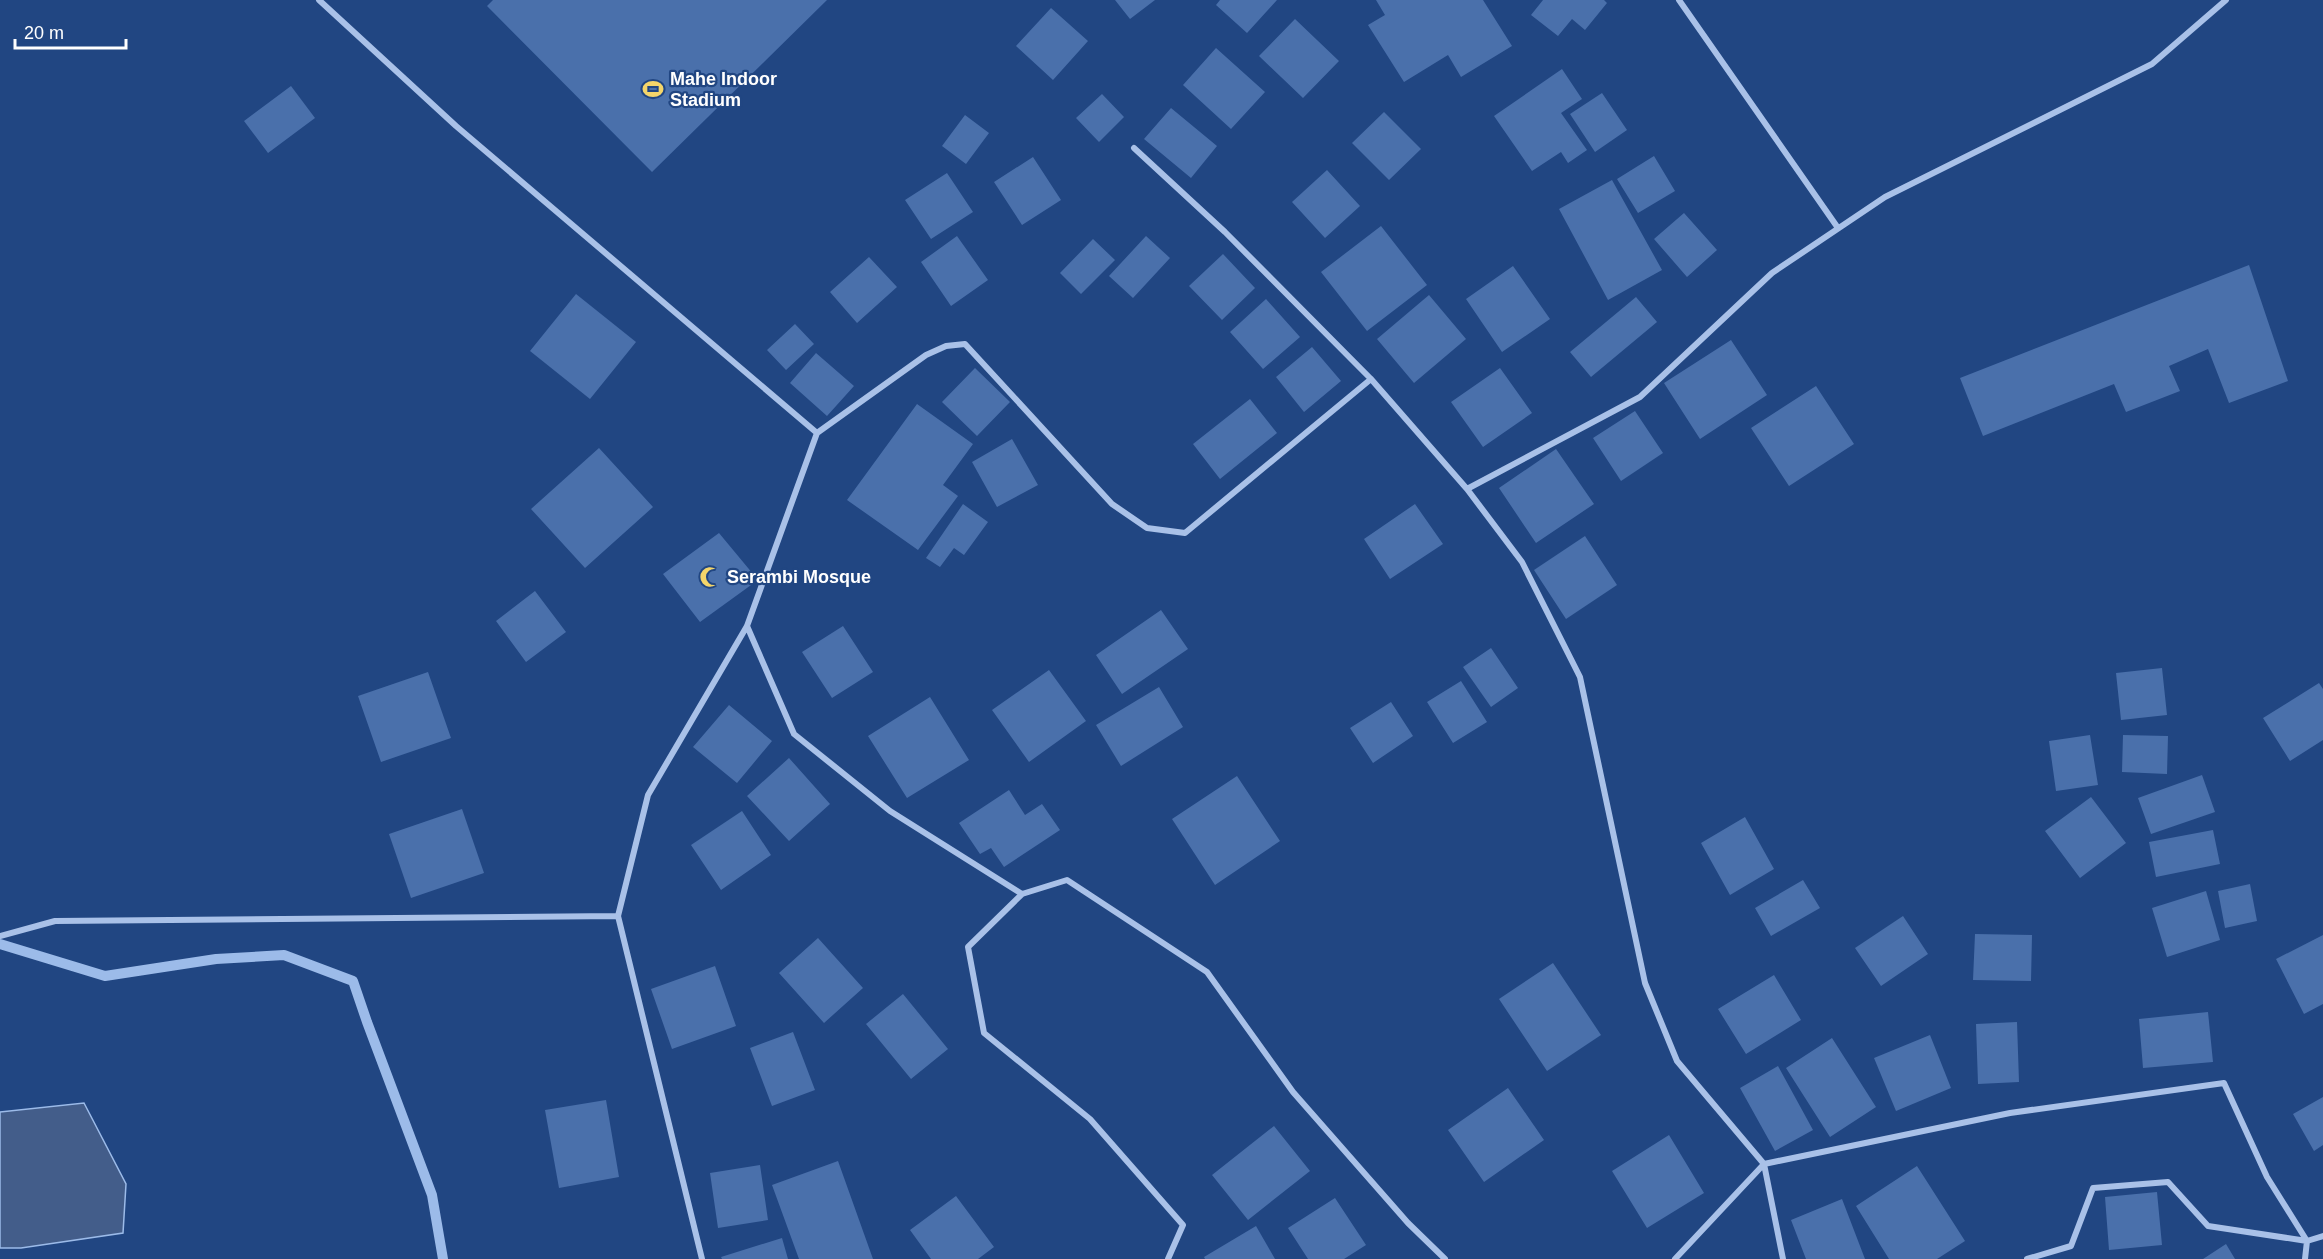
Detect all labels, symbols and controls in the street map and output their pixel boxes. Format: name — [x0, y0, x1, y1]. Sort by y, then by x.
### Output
scale bar — [15, 12, 126, 50]
text: 20 m — [24, 23, 64, 43]
place label: Mahe Indoor Stadium — [670, 69, 777, 110]
sports icon: Mahe Indoor Stadium — [641, 77, 665, 101]
mosque icon: Serambi Mosque — [698, 565, 722, 589]
place label: Serambi Mosque — [727, 567, 871, 587]

